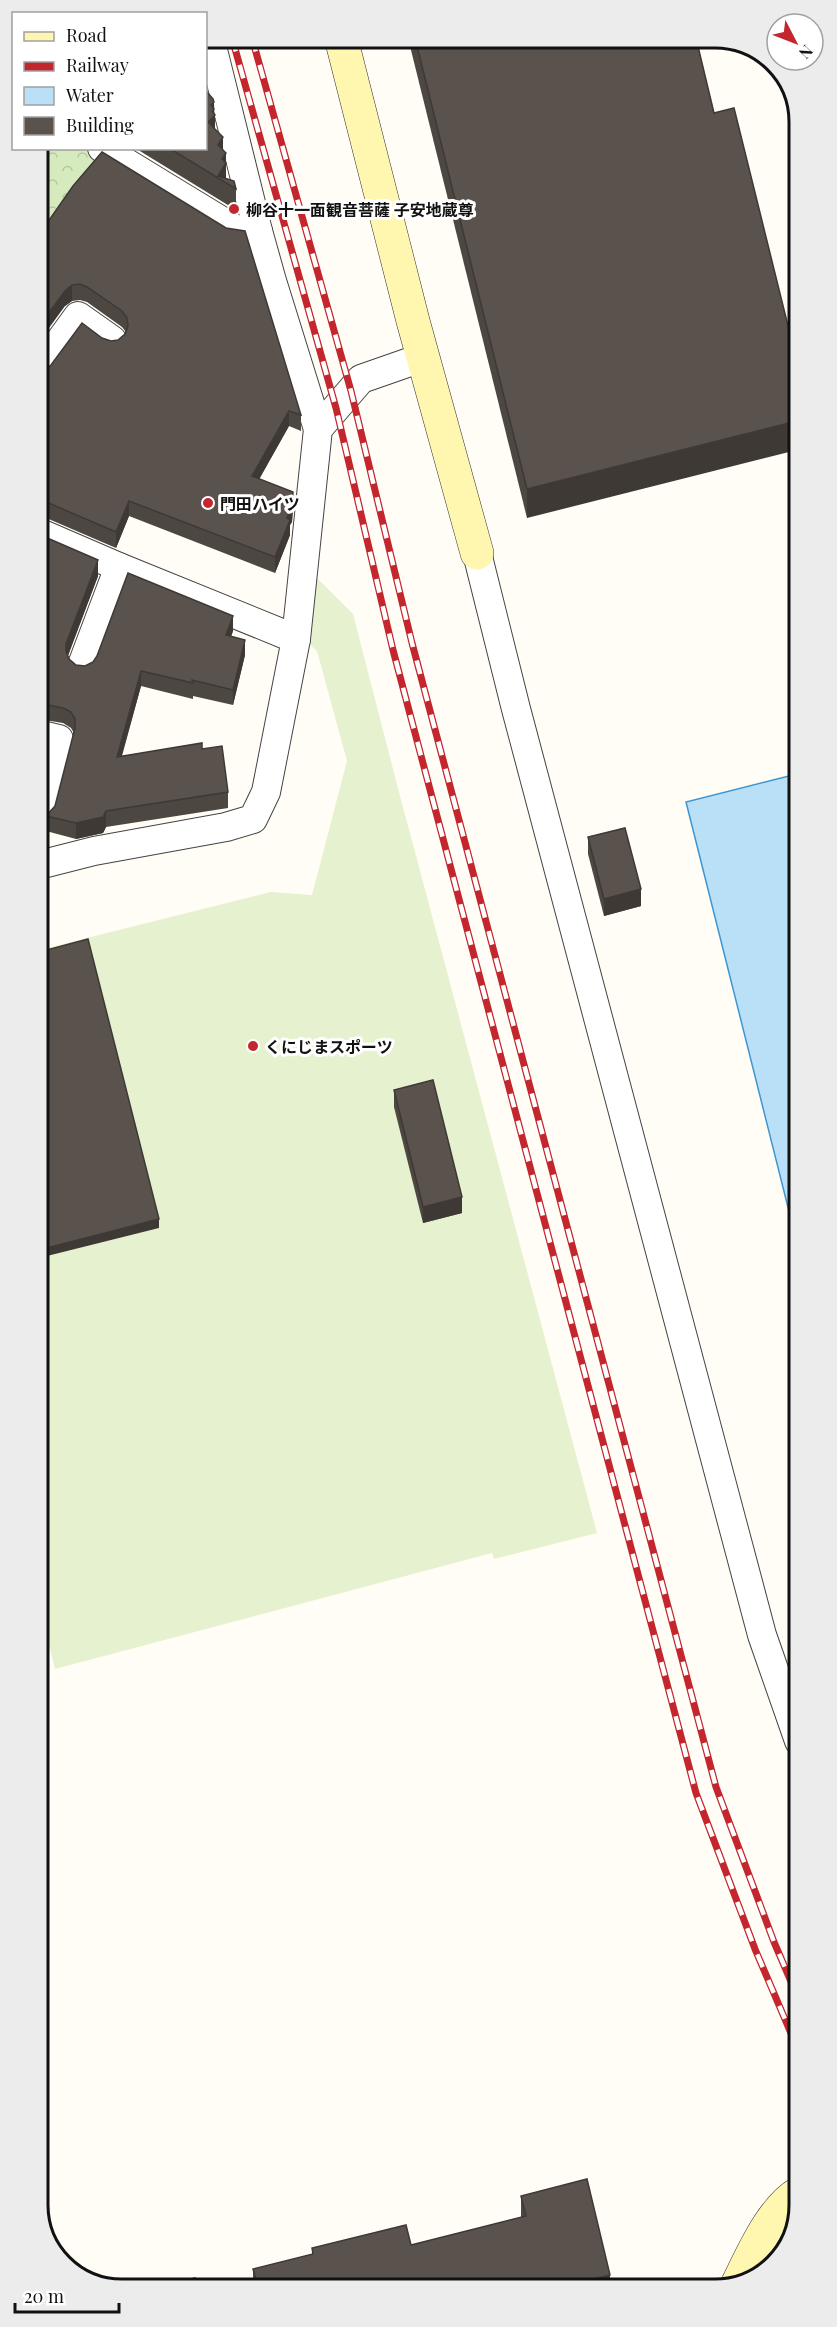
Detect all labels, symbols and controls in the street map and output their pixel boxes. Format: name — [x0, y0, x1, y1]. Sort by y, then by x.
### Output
legend — [12, 12, 207, 150]
north arrow — [765, 12, 825, 72]
text: Road — [66, 23, 107, 47]
text: N — [795, 41, 818, 64]
text: Railway — [66, 53, 129, 77]
text: Water — [65, 83, 114, 107]
text: Building — [66, 113, 134, 137]
place label: 柳谷十一面観音菩薩 子安地蔵尊 — [246, 199, 474, 220]
marker: 柳谷十一面観音菩薩 子安地蔵尊 — [227, 202, 241, 216]
place label: 門田ハイツ — [220, 493, 300, 514]
marker: 門田ハイツ — [201, 496, 215, 510]
place label: くにじまスポーツ — [265, 1036, 393, 1057]
marker: くにじまスポーツ — [246, 1039, 260, 1053]
scale bar — [15, 2276, 118, 2314]
text: 20 m — [24, 2284, 64, 2308]

